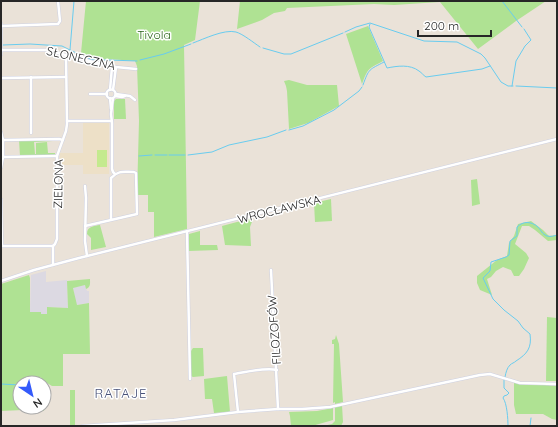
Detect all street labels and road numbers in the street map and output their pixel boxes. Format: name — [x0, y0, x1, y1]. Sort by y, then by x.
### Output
street label: SŁONECZNA — [45, 43, 117, 73]
street label: ZIELONA — [50, 159, 66, 209]
street label: WROCŁAWSKA — [236, 191, 322, 227]
street label: FILOZOFÓW — [264, 294, 284, 365]

